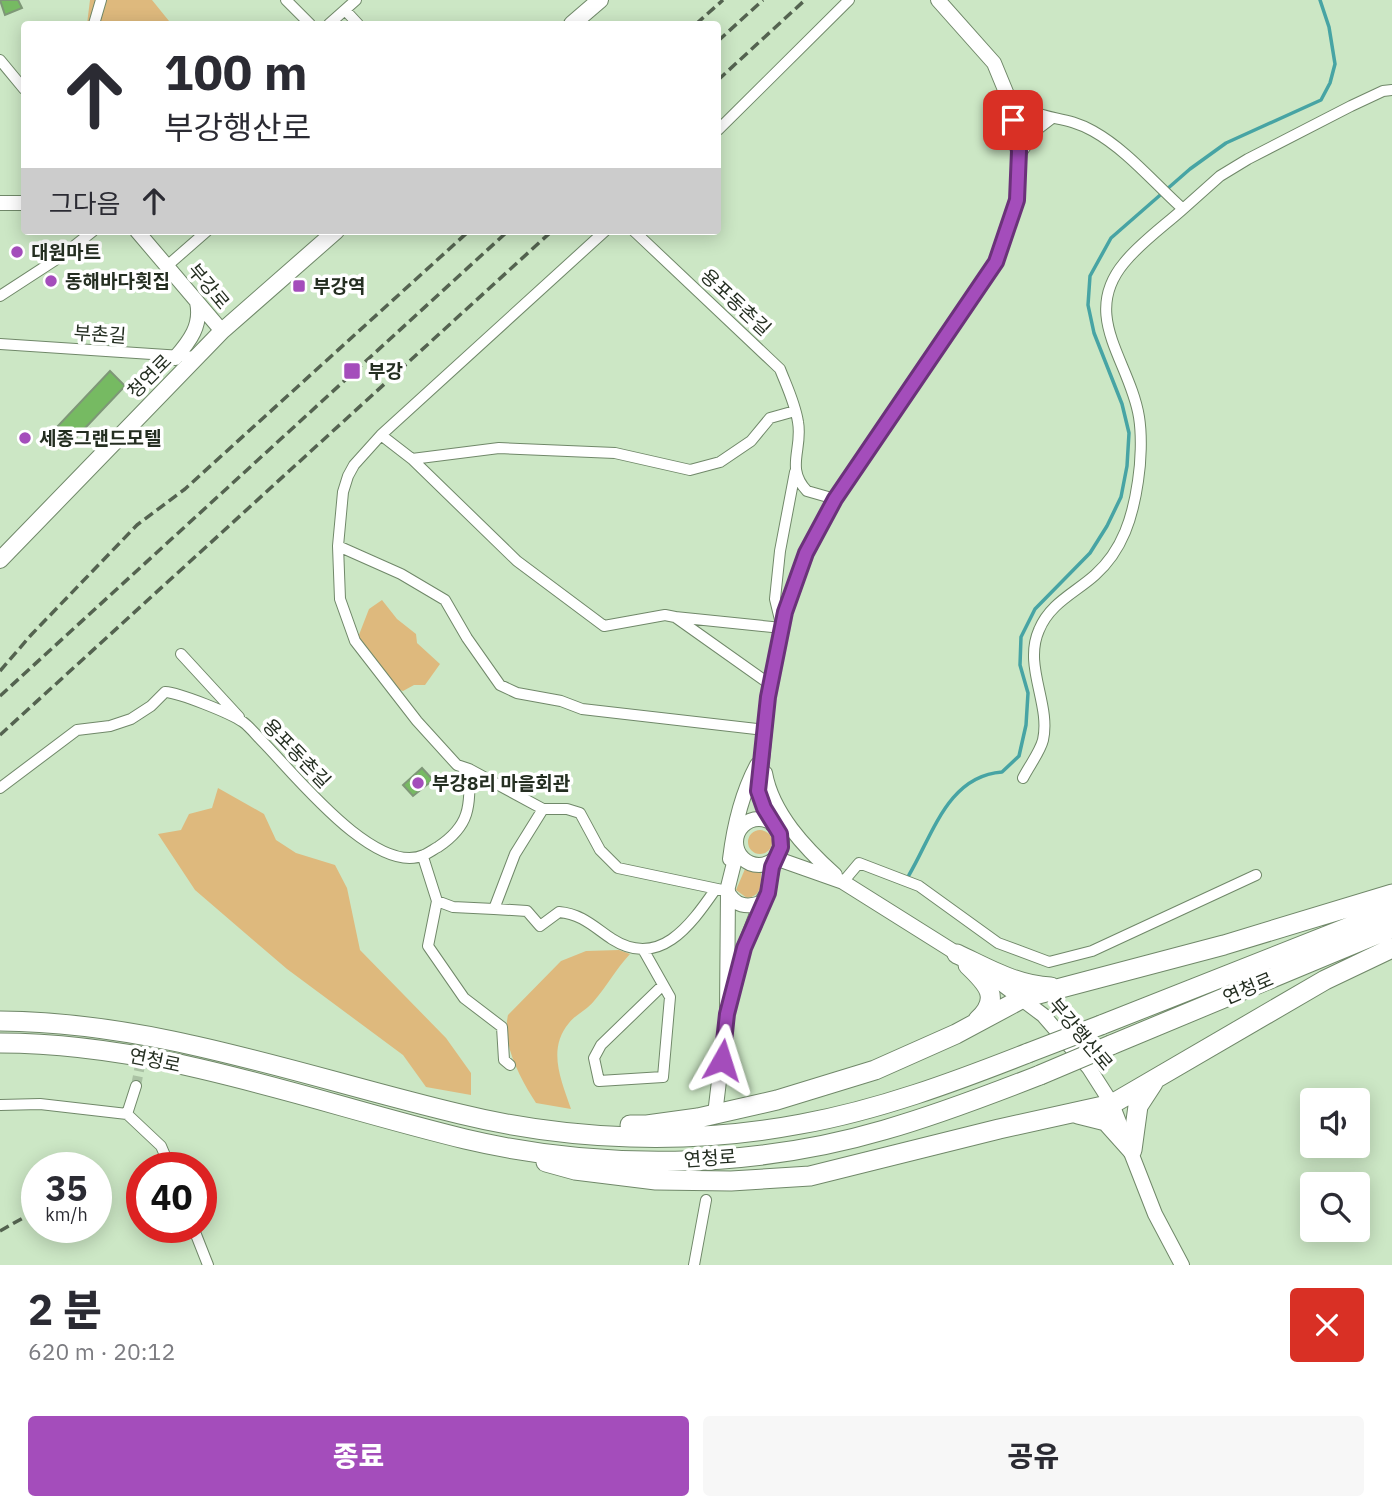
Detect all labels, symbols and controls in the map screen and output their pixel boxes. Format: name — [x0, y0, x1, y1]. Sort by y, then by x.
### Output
text: 100 m — [164, 40, 308, 103]
icon: ahead — [49, 49, 140, 140]
pin — [983, 90, 1043, 150]
icon: arrive — [994, 101, 1032, 139]
text: 부강행산로 — [164, 106, 311, 148]
icon: ahead — [135, 182, 173, 220]
text: 그다음 — [49, 186, 121, 220]
place label: 대원마트 — [31, 240, 101, 264]
marker: 대원마트 — [9, 244, 25, 260]
street label: 부강로 — [183, 258, 235, 314]
street label: 용포동촌길 — [696, 263, 776, 341]
place label: 동해바다횟집 — [65, 269, 170, 293]
marker: 동해바다횟집 — [43, 273, 59, 289]
place label: 부강역 — [313, 274, 365, 298]
marker: 부강역 — [291, 278, 307, 294]
street label: 부촌길 — [73, 320, 127, 348]
street label: 청연로 — [122, 349, 176, 403]
place label: 부강 — [368, 359, 403, 383]
marker: 부강 — [342, 361, 362, 381]
place label: 세종그랜드모텔 — [39, 426, 161, 450]
marker: 세종그랜드모텔 — [17, 430, 33, 446]
street label: 용포동촌길 — [258, 713, 336, 793]
place label: 부강8리 마을회관 — [432, 771, 571, 795]
marker: 부강8리 마을회관 — [410, 775, 426, 791]
street label: 연청로 — [1219, 967, 1277, 1009]
street label: 부강행산로 — [1044, 993, 1118, 1075]
position arrow — [685, 1023, 759, 1097]
street label: 연청로 — [127, 1043, 183, 1077]
map controls — [1300, 1088, 1370, 1242]
button: sound — [1300, 1088, 1370, 1158]
street label: 연청로 — [683, 1144, 737, 1172]
speed limit sign: 40 — [126, 1152, 217, 1243]
text: 35 — [45, 1165, 88, 1211]
button: search — [1300, 1172, 1370, 1242]
text: km/h — [45, 1203, 88, 1226]
text: 2 분 — [28, 1282, 102, 1337]
button: close — [1290, 1288, 1364, 1362]
text: 620 m · 20:12 — [28, 1336, 175, 1366]
button: 종료 — [28, 1416, 689, 1496]
button: 공유 — [703, 1416, 1364, 1496]

